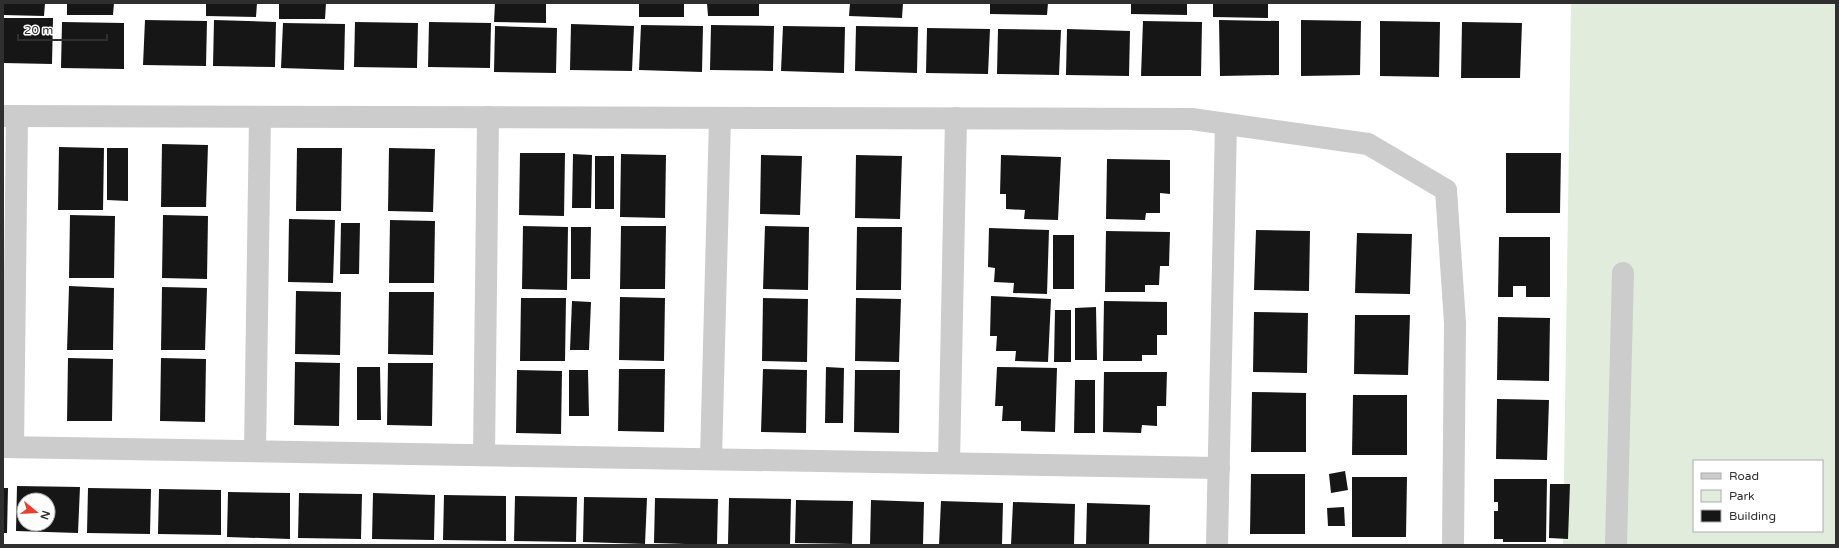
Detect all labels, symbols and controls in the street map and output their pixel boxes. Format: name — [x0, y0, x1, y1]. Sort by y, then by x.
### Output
scale bar — [18, 16, 107, 42]
text: 20 m — [24, 23, 53, 37]
legend — [1693, 460, 1823, 532]
text: Road — [1729, 469, 1759, 483]
text: Park — [1729, 489, 1755, 503]
north arrow — [16, 492, 56, 532]
text: N — [37, 509, 53, 521]
text: Building — [1729, 509, 1776, 523]

